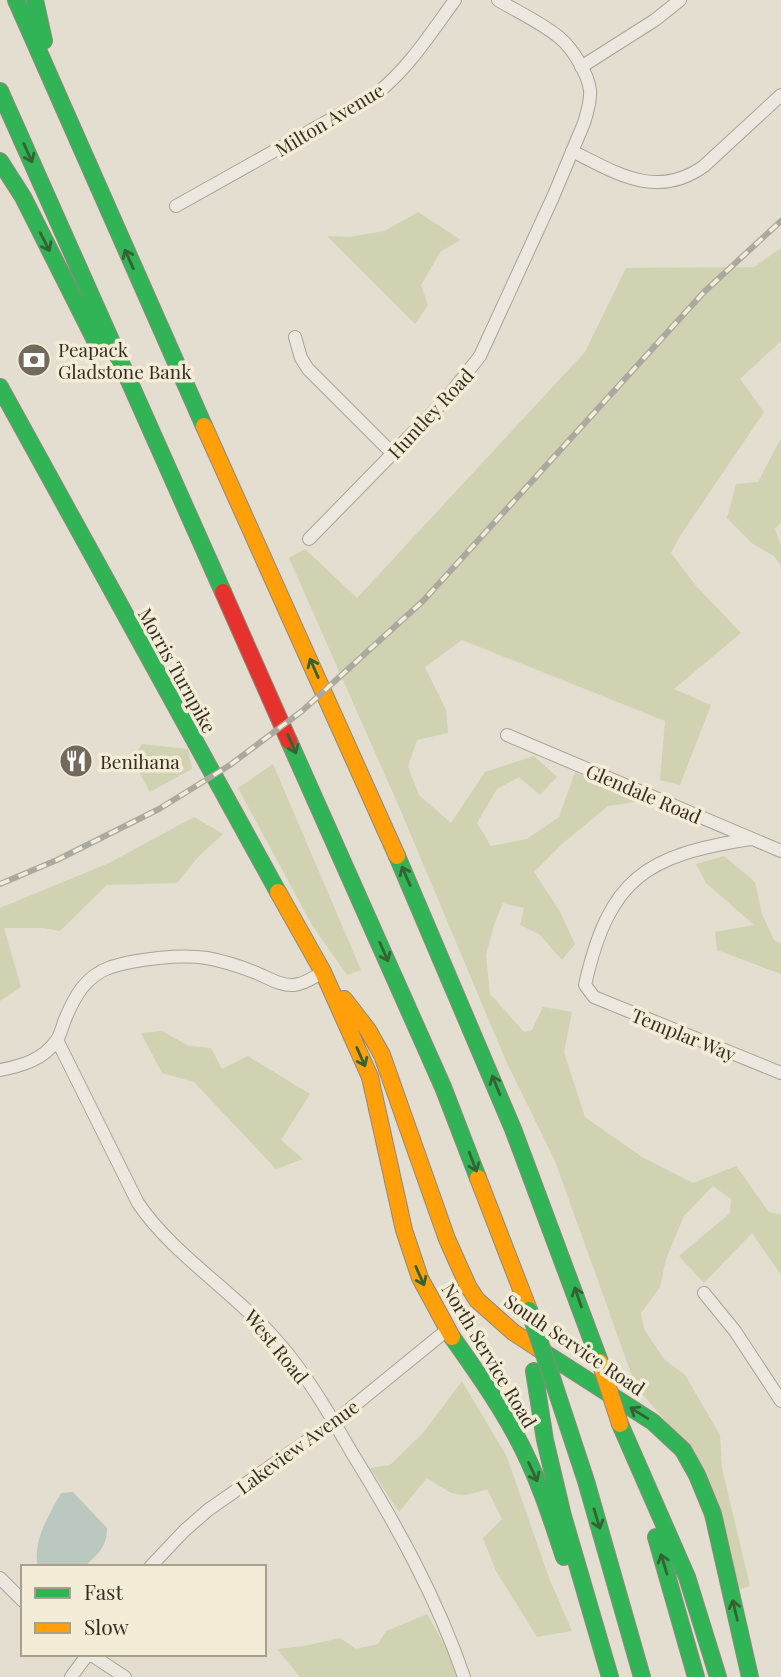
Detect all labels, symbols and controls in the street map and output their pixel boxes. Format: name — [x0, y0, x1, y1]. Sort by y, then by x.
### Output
street label: Milton Avenue — [270, 76, 388, 162]
one-way arrow — [22, 142, 35, 163]
one-way arrow — [39, 231, 53, 252]
one-way arrow — [122, 249, 135, 270]
place label: Peapack Gladstone Bank — [58, 336, 192, 384]
bank icon: Peapack Gladstone Bank — [15, 341, 53, 379]
street label: Huntley Road — [381, 362, 479, 464]
street label: Morris Turnpike — [133, 603, 223, 737]
one-way arrow — [307, 658, 320, 680]
one-way arrow — [286, 733, 299, 755]
restaurant icon: Benihana — [57, 742, 95, 780]
place label: Benihana — [100, 748, 180, 774]
street label: Glendale Road — [582, 757, 706, 829]
one-way arrow — [399, 866, 412, 887]
one-way arrow — [378, 941, 391, 963]
street label: Templar Way — [628, 1001, 741, 1067]
one-way arrow — [355, 1046, 368, 1067]
one-way arrow — [489, 1075, 502, 1096]
one-way arrow — [467, 1150, 480, 1172]
one-way arrow — [414, 1265, 427, 1286]
street label: North Service Road — [436, 1278, 544, 1432]
street label: South Service Road — [500, 1287, 650, 1401]
one-way arrow — [571, 1287, 583, 1309]
street label: West Road — [238, 1303, 315, 1389]
street label: Lakeview Avenue — [231, 1393, 363, 1499]
one-way arrow — [629, 1405, 649, 1419]
one-way arrow — [527, 1461, 540, 1482]
one-way arrow — [591, 1508, 604, 1530]
one-way arrow — [657, 1553, 670, 1575]
legend — [21, 1565, 266, 1656]
text: Fast — [84, 1577, 123, 1605]
one-way arrow — [727, 1600, 740, 1622]
text: Slow — [84, 1612, 129, 1640]

